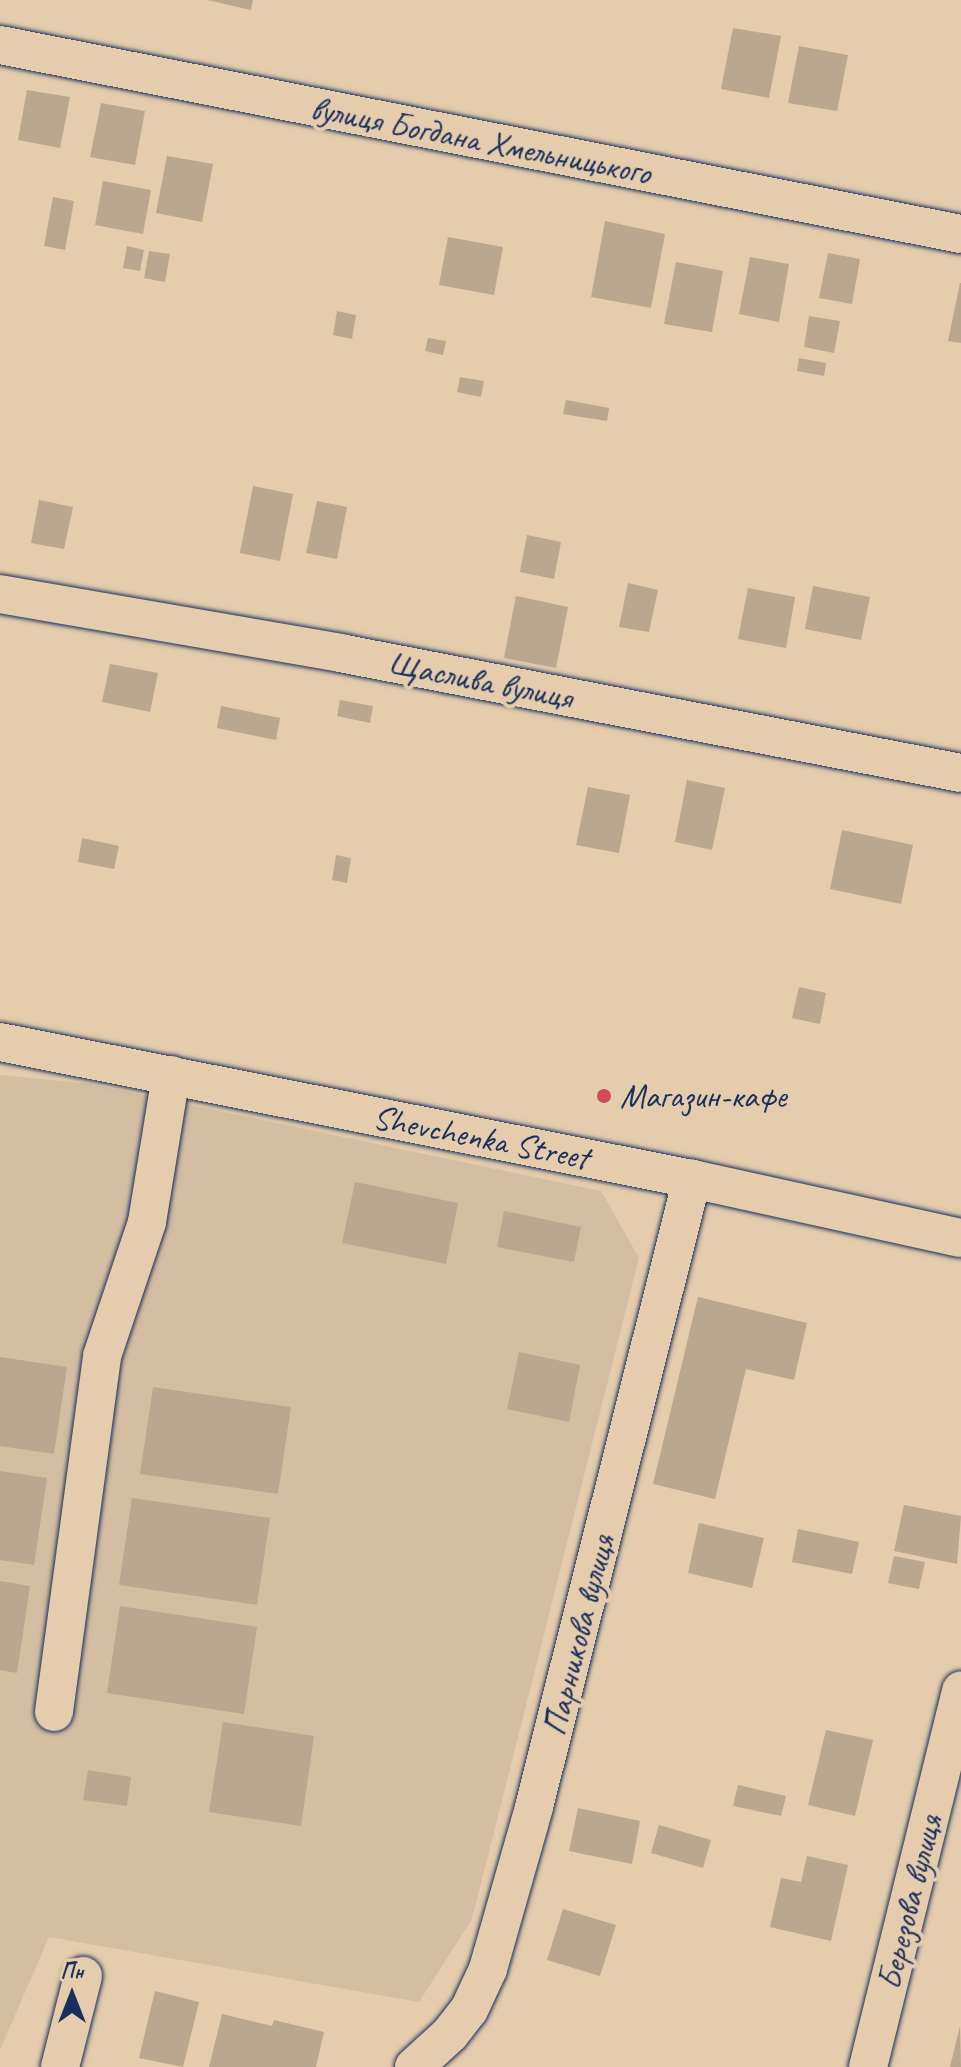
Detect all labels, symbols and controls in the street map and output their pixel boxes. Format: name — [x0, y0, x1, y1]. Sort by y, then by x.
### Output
street label: вулиця Богдана Хмельницького — [307, 87, 655, 193]
street label: Щаслива вулиця — [386, 642, 576, 718]
place label: Магазин-кафе — [620, 1076, 786, 1116]
marker: Магазин-кафе — [595, 1087, 613, 1105]
street label: Shevchenka Street — [370, 1096, 592, 1178]
street label: Парникова вулиця — [533, 1530, 623, 1740]
street label: Березова вулиця — [867, 1810, 951, 1994]
north arrow — [32, 1955, 112, 2035]
text: Пн — [60, 1957, 84, 1985]

